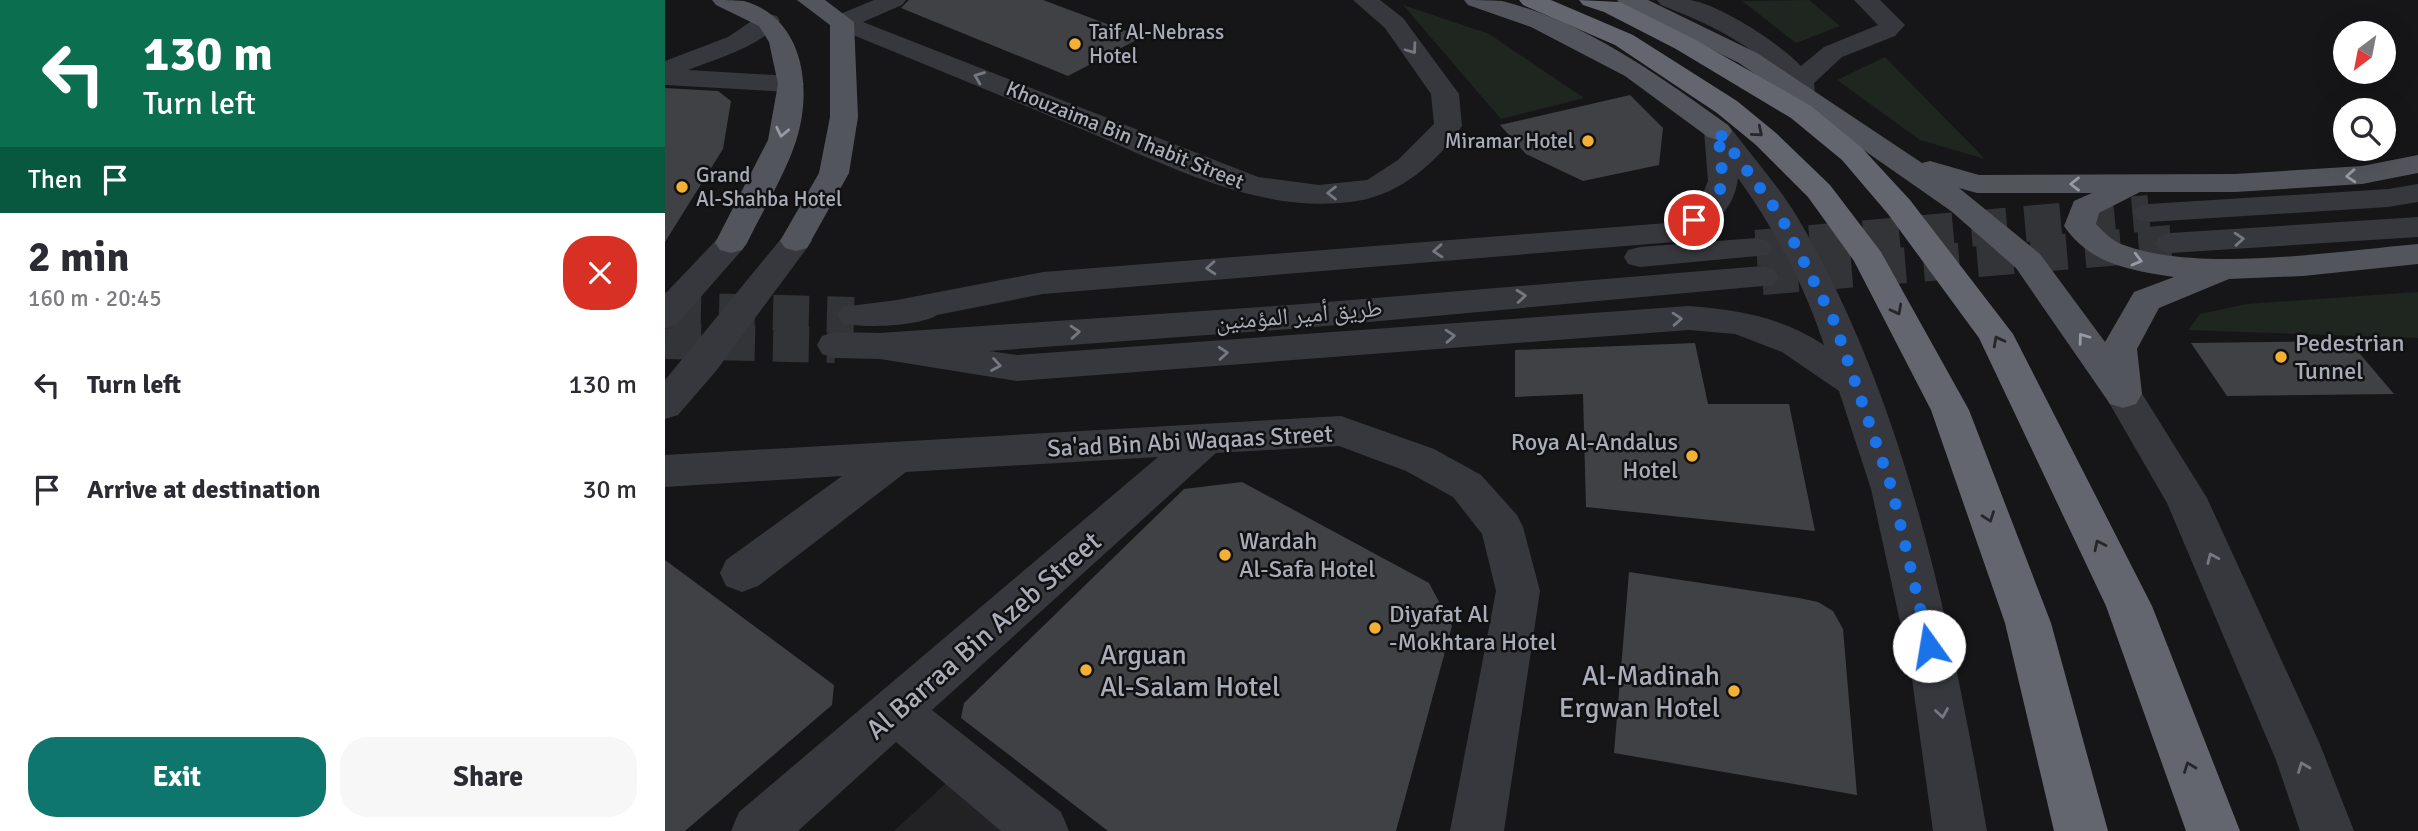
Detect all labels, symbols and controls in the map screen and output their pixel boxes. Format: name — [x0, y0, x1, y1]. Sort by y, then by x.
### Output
place label: Taif Al-Nebrass Hotel — [1089, 19, 1224, 69]
north arrow — [2333, 21, 2396, 84]
map controls — [2333, 21, 2396, 161]
text: 130 m — [143, 24, 273, 84]
icon: left — [28, 28, 119, 119]
marker: Taif Al-Nebrass Hotel — [1067, 36, 1083, 52]
one-way arrow — [1404, 41, 1416, 54]
one-way arrow — [973, 72, 985, 86]
street label: Khouzaima Bin Thabit Street — [1002, 75, 1248, 195]
text: Turn left — [143, 84, 256, 123]
button: search — [2333, 98, 2396, 161]
one-way arrow — [1749, 124, 1762, 136]
one-way arrow — [776, 126, 791, 138]
place label: Miramar Hotel — [1445, 128, 1574, 154]
marker: Miramar Hotel — [1580, 133, 1596, 149]
icon: arrive — [96, 161, 134, 199]
place label: Grand Al-Shahba Hotel — [696, 162, 842, 212]
text: Then — [28, 164, 82, 196]
one-way arrow — [2345, 168, 2356, 183]
one-way arrow — [2069, 176, 2079, 192]
marker: Grand Al-Shahba Hotel — [674, 179, 690, 195]
one-way arrow — [1326, 185, 1336, 201]
pin — [1664, 190, 1724, 250]
icon: arrive — [1675, 201, 1713, 239]
text: 2 min — [28, 232, 129, 283]
one-way arrow — [2234, 232, 2245, 247]
button: close — [563, 236, 637, 310]
one-way arrow — [1432, 243, 1443, 258]
one-way arrow — [2130, 252, 2142, 266]
one-way arrow — [1205, 260, 1216, 275]
text: 160 m · 20:45 — [28, 284, 162, 313]
one-way arrow — [1516, 289, 1527, 304]
street label: طريق أمير المؤمنين — [1214, 293, 1384, 337]
one-way arrow — [1888, 303, 1902, 315]
one-way arrow — [1671, 312, 1682, 327]
one-way arrow — [1069, 325, 1080, 340]
place label: Pedestrian Tunnel — [2295, 328, 2405, 386]
one-way arrow — [1444, 329, 1455, 344]
one-way arrow — [2079, 333, 2091, 346]
one-way arrow — [1993, 336, 2006, 348]
one-way arrow — [1218, 345, 1229, 360]
marker: Pedestrian Tunnel — [2273, 349, 2289, 365]
one-way arrow — [990, 357, 1002, 372]
icon: left — [28, 366, 66, 404]
text: Turn left — [87, 369, 181, 401]
text: 130 m — [568, 369, 637, 401]
street label: Sa'ad Bin Abi Waqaas Street — [1046, 419, 1334, 463]
place label: Roya Al-Andalus Hotel — [1511, 427, 1678, 485]
marker: Roya Al-Andalus Hotel — [1684, 448, 1700, 464]
icon: arrive — [28, 471, 66, 509]
text: Arrive at destination — [87, 474, 320, 506]
text: 30 m — [582, 474, 637, 506]
one-way arrow — [1981, 511, 1995, 523]
street label: Al Barraa Bin Azeb Street — [859, 524, 1108, 747]
place label: Wardah Al-Safa Hotel — [1239, 526, 1375, 584]
one-way arrow — [2094, 540, 2108, 552]
marker: Wardah Al-Safa Hotel — [1217, 547, 1233, 563]
one-way arrow — [2206, 553, 2220, 566]
place label: Diyafat Al -Mokhtara Hotel — [1389, 599, 1557, 657]
position arrow — [1892, 609, 1966, 683]
marker: Diyafat Al -Mokhtara Hotel — [1367, 620, 1383, 636]
place label: Arguan Al-Salam Hotel — [1100, 638, 1280, 704]
place label: Al-Madinah Ergwan Hotel — [1559, 659, 1720, 725]
marker: Arguan Al-Salam Hotel — [1078, 662, 1094, 678]
marker: Al-Madinah Ergwan Hotel — [1726, 683, 1742, 699]
one-way arrow — [1934, 707, 1949, 719]
button: Exit — [28, 737, 326, 817]
button: Share — [340, 737, 637, 817]
one-way arrow — [2183, 762, 2197, 774]
one-way arrow — [2297, 762, 2311, 774]

